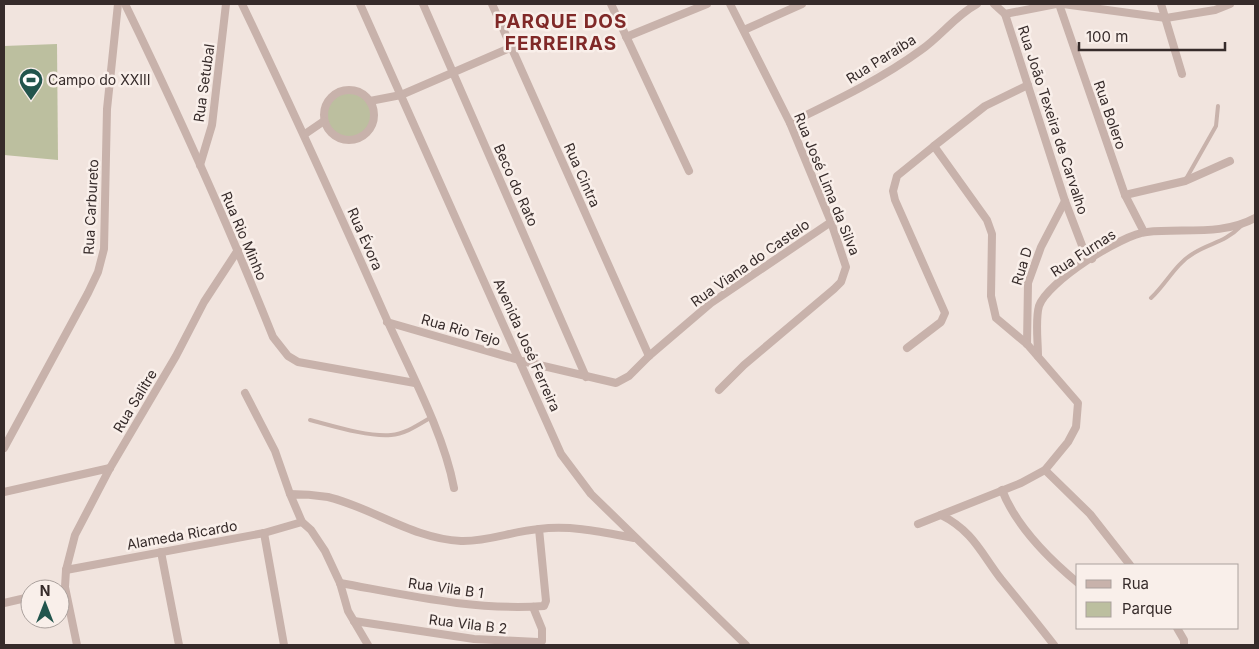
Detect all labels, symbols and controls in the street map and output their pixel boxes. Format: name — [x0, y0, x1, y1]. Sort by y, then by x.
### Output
district label: PARQUE DOS FERREIRAS — [495, 10, 627, 55]
scale bar — [1079, 20, 1225, 52]
street label: Rua João Texeira de Carvalho — [1015, 23, 1092, 216]
text: 100 m — [1086, 27, 1128, 46]
street label: Rua Paraíba — [843, 30, 919, 87]
street label: Rua Setubal — [190, 43, 217, 123]
sports icon: Campo do XXIII — [18, 67, 44, 101]
place label: Campo do XXIII — [48, 71, 151, 88]
street label: Rua Bolero — [1091, 78, 1130, 151]
street label: Rua José Lima da Silva — [791, 110, 864, 258]
street label: Rua Cintra — [561, 140, 604, 210]
street label: Beco do Rato — [491, 141, 542, 229]
street label: Rua Carbureto — [80, 159, 101, 255]
street label: Rua Rio Minho — [218, 189, 271, 283]
street label: Rua Évora — [344, 205, 387, 273]
street label: Rua Viana do Castelo — [687, 215, 812, 310]
street label: Rua Furnas — [1047, 225, 1118, 280]
street label: Rua D — [1008, 245, 1035, 287]
street label: Avenida José Ferreira — [491, 276, 564, 414]
street label: Rua Rio Tejo — [420, 310, 503, 349]
street label: Rua Salitre — [109, 366, 160, 435]
street label: Alameda Ricardo — [125, 516, 239, 553]
legend — [1076, 564, 1239, 629]
street label: Rua Vila B 1 — [407, 574, 485, 601]
text: Rua — [1122, 574, 1149, 593]
north arrow — [20, 579, 70, 629]
text: N — [40, 582, 50, 599]
text: Parque — [1122, 599, 1172, 618]
street label: Rua Vila B 2 — [428, 610, 508, 637]

